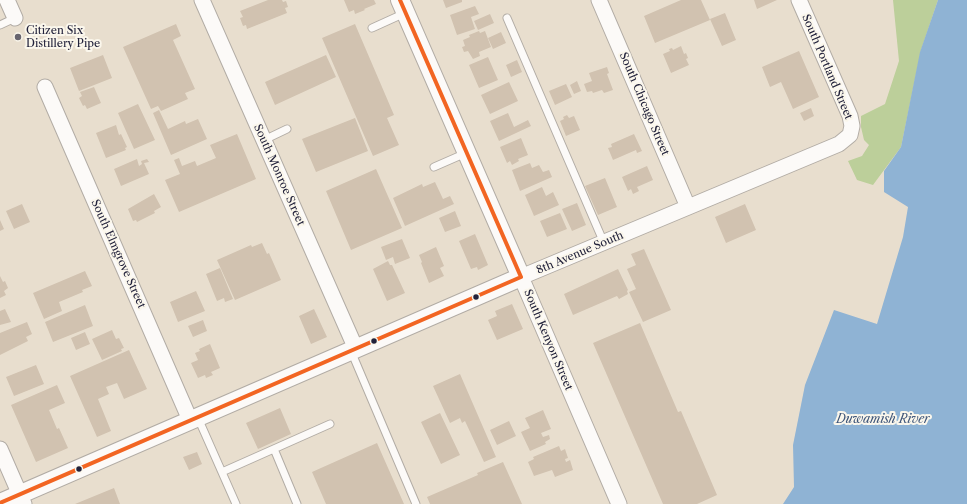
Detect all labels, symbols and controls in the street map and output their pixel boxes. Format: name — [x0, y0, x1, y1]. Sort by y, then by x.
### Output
street label: South Portland Street — [799, 12, 855, 122]
place label: Citizen Six Distillery Pipe — [26, 24, 100, 50]
marker: Citizen Six Distillery Pipe — [13, 32, 23, 42]
street label: South Chicago Street — [616, 50, 672, 158]
street label: South Monroe Street — [251, 122, 307, 228]
street label: South Elmgrove Street — [88, 198, 148, 310]
street label: 8th Avenue South — [535, 229, 625, 277]
street label: South Kenyon Street — [521, 288, 575, 392]
unlabelled marker — [471, 292, 481, 302]
unlabelled marker — [369, 336, 379, 346]
water label: Duwamish River — [836, 413, 930, 427]
unlabelled marker — [74, 464, 84, 474]

